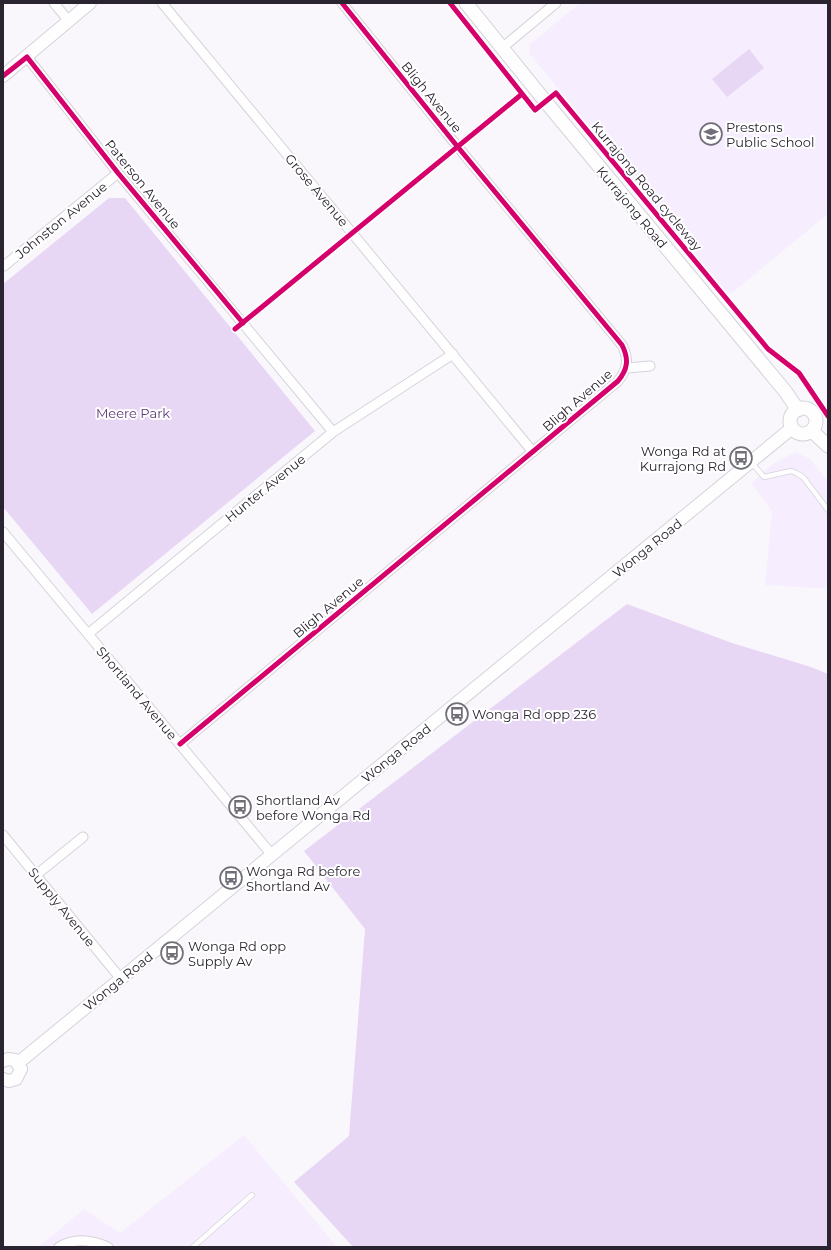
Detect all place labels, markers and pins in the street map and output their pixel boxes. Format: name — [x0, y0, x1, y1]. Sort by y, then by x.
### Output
place label: Prestons Public School — [726, 119, 814, 150]
school or university icon: Prestons Public School — [698, 121, 724, 147]
place label: Wonga Rd at Kurrajong Rd — [640, 443, 726, 474]
bus stop icon: Wonga Rd at Kurrajong Rd — [728, 445, 754, 471]
bus stop icon: Wonga Rd opp 236 — [444, 701, 470, 727]
place label: Wonga Rd opp 236 — [472, 706, 596, 722]
place label: Shortland Av before Wonga Rd — [256, 792, 370, 823]
bus stop icon: Shortland Av before Wonga Rd — [227, 794, 253, 820]
place label: Wonga Rd before Shortland Av — [246, 863, 360, 894]
bus stop icon: Wonga Rd before Shortland Av — [218, 865, 244, 891]
place label: Wonga Rd opp Supply Av — [188, 938, 286, 969]
bus stop icon: Wonga Rd opp Supply Av — [159, 940, 185, 966]

